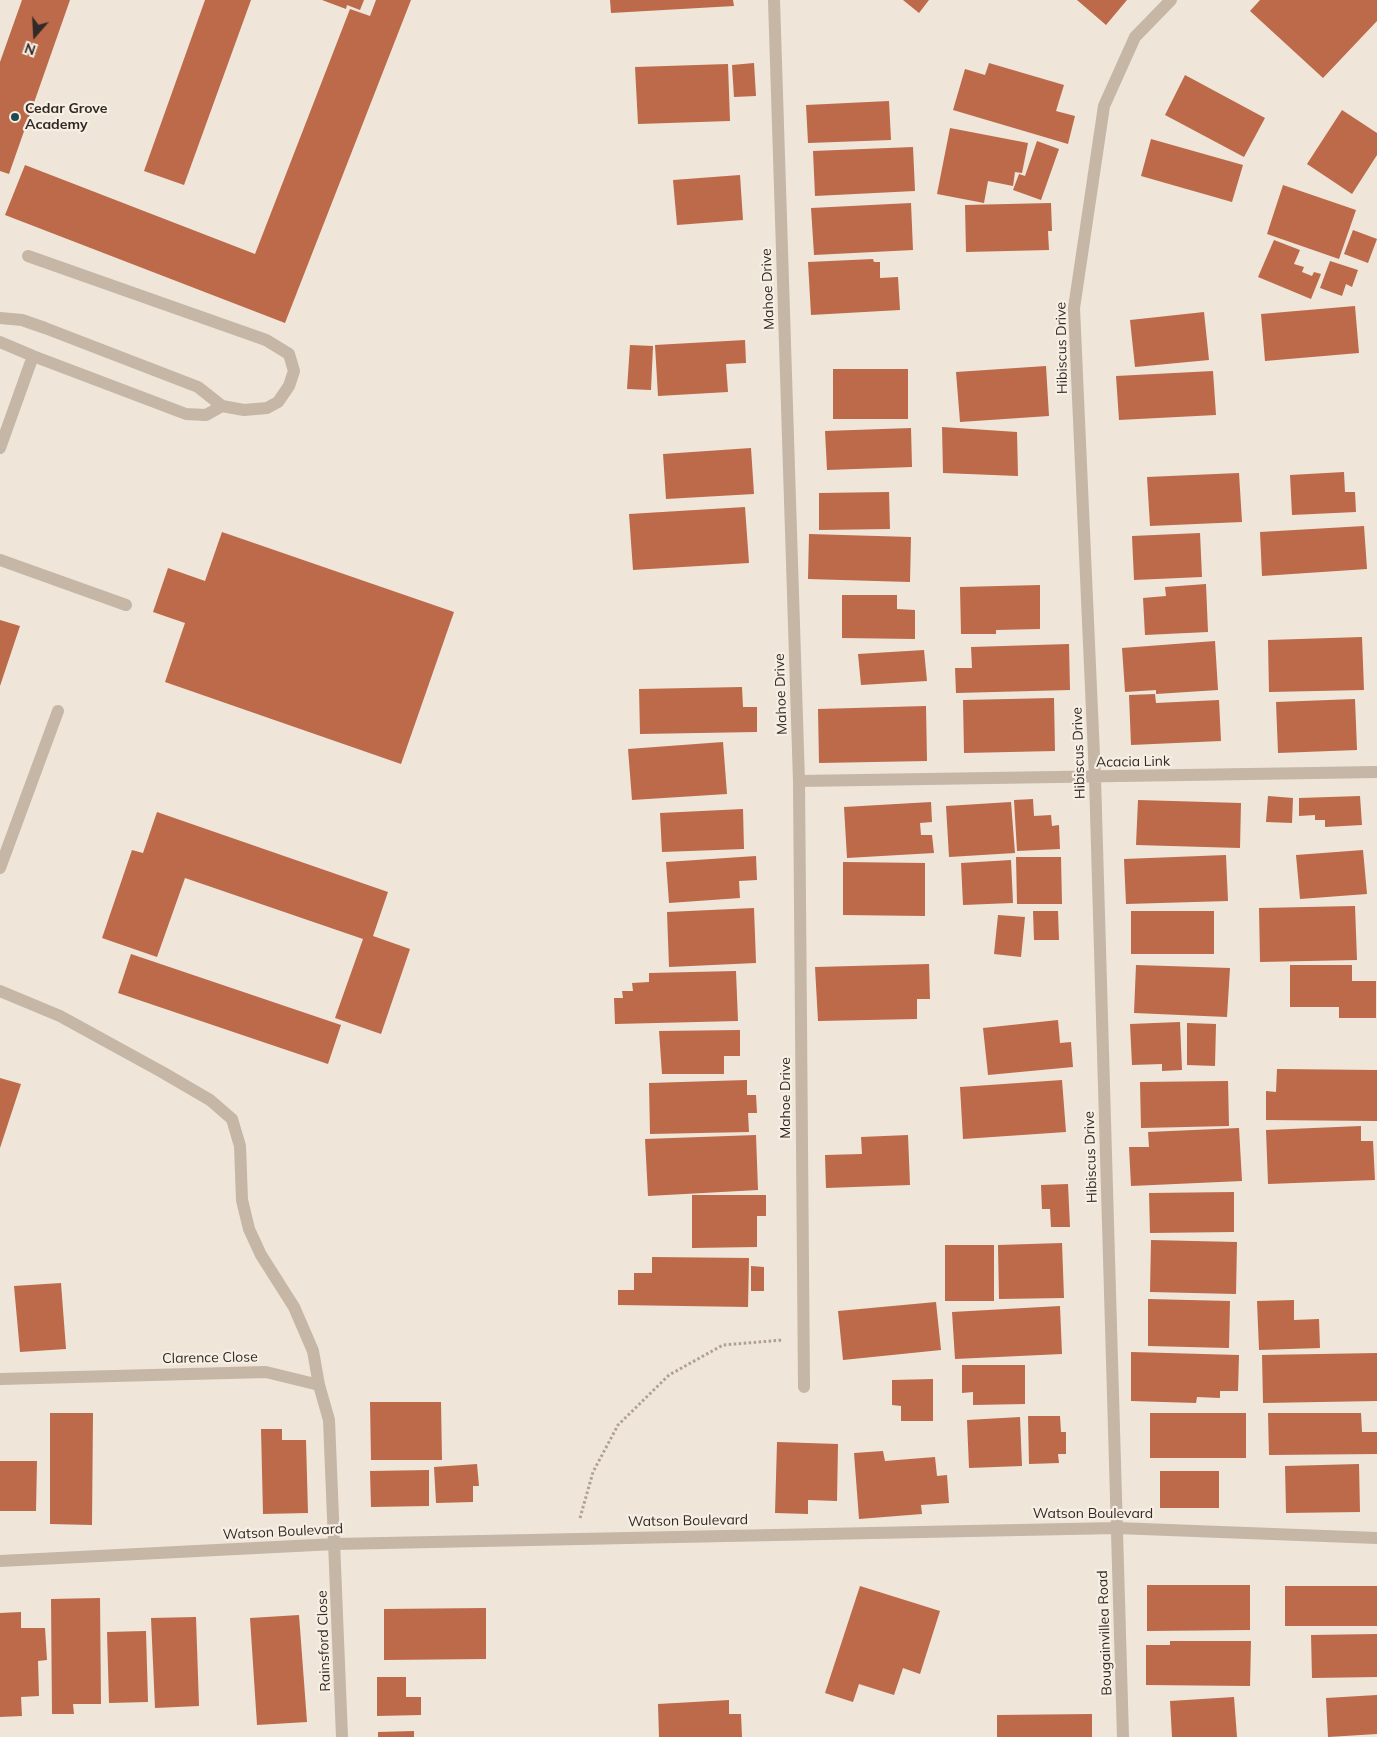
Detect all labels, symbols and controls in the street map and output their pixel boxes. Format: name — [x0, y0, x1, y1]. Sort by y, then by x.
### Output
north arrow — [10, 10, 60, 60]
text: N — [22, 39, 38, 59]
place label: Cedar Grove Academy — [25, 101, 108, 134]
marker: Cedar Grove Academy — [9, 111, 21, 123]
street label: Mahoe Drive — [758, 248, 778, 330]
street label: Hibiscus Drive — [1053, 302, 1071, 394]
street label: Mahoe Drive — [771, 653, 791, 735]
street label: Hibiscus Drive — [1069, 707, 1089, 799]
street label: Acacia Link — [1096, 753, 1170, 771]
street label: Mahoe Drive — [778, 1057, 794, 1139]
street label: Hibiscus Drive — [1081, 1111, 1101, 1203]
street label: Clarence Close — [162, 1349, 258, 1367]
street label: Watson Boulevard — [1033, 1506, 1153, 1522]
street label: Watson Boulevard — [628, 1512, 748, 1530]
street label: Watson Boulevard — [222, 1520, 344, 1544]
street label: Bougainvillea Road — [1094, 1570, 1116, 1696]
street label: Rainsford Close — [314, 1590, 334, 1692]

